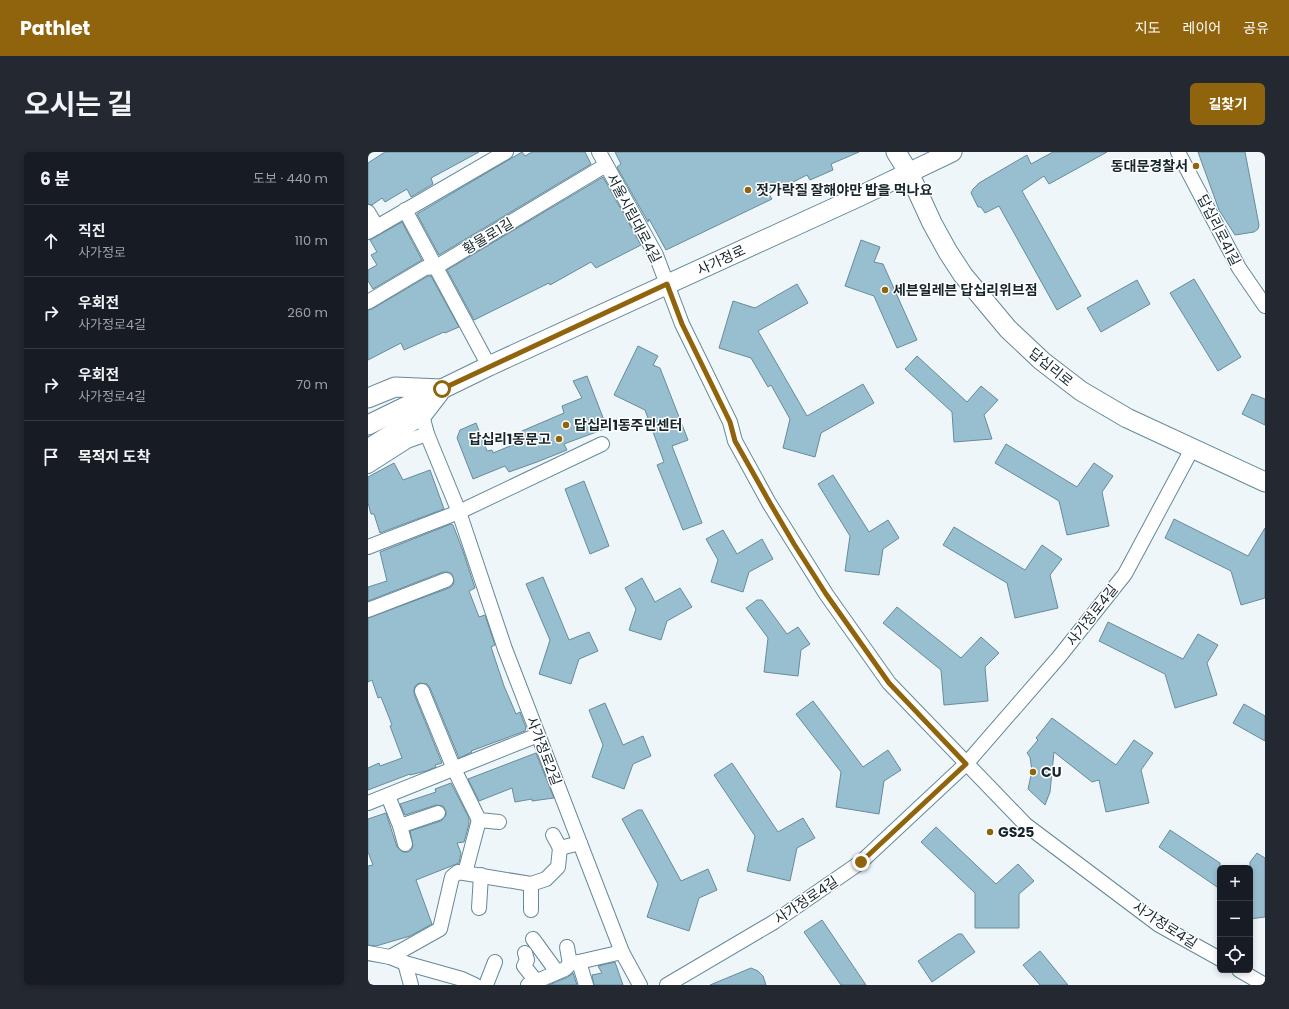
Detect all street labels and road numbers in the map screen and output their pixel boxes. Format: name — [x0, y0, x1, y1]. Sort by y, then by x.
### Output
street label: 서울시립대로4길 — [602, 170, 666, 266]
street label: 답십리로41길 — [1192, 191, 1246, 269]
street label: 황물로1길 — [459, 213, 517, 259]
street label: 사가정로 — [693, 240, 749, 280]
street label: 답십리로 — [1025, 343, 1077, 391]
street label: 사가정로4길 — [1062, 580, 1122, 650]
street label: 사가정로2길 — [522, 714, 566, 788]
street label: 사가정로4길 — [770, 871, 842, 929]
street label: 사가정로4길 — [1129, 897, 1201, 953]

